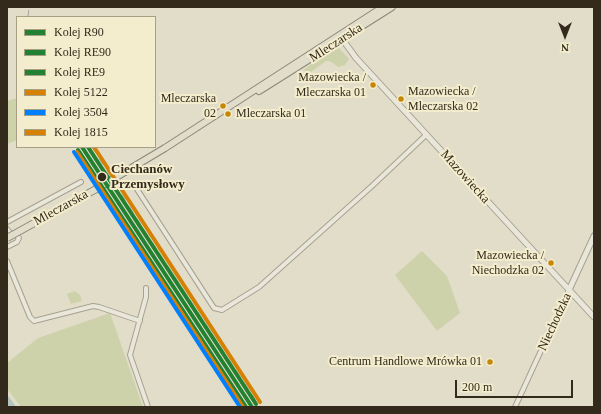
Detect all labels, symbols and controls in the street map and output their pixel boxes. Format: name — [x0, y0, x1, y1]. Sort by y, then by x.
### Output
legend — [16, 16, 156, 148]
north arrow — [545, 16, 585, 56]
street label: Mleczarska — [307, 20, 365, 66]
text: Kolej R90 — [54, 25, 104, 39]
text: N — [561, 42, 569, 54]
text: Kolej RE90 — [54, 45, 111, 59]
text: Kolej RE9 — [54, 65, 105, 79]
place label: Mazowiecka / Mleczarska 01 — [296, 71, 366, 99]
marker: Mazowiecka / Mleczarska 01 — [368, 80, 378, 90]
text: Kolej 5122 — [54, 85, 108, 99]
place label: Mazowiecka / Mleczarska 02 — [408, 85, 478, 113]
place label: Mleczarska 02 — [161, 92, 216, 120]
marker: Mazowiecka / Mleczarska 02 — [396, 94, 406, 104]
marker: Mleczarska 02 — [218, 101, 228, 111]
text: Kolej 3504 — [54, 105, 108, 119]
place label: Mleczarska 01 — [236, 107, 306, 121]
marker: Mleczarska 01 — [223, 109, 233, 119]
text: Kolej 1815 — [54, 125, 108, 139]
street label: Mazowiecka — [437, 147, 493, 207]
place label: Ciechanów Przemysłowy — [111, 162, 185, 193]
marker: Ciechanów Przemysłowy — [96, 171, 108, 183]
street label: Mleczarska — [31, 187, 91, 229]
place label: Mazowiecka / Niechodzka 02 — [472, 249, 544, 277]
marker: Mazowiecka / Niechodzka 02 — [546, 258, 556, 268]
street label: Niechodzka — [535, 291, 575, 353]
place label: Centrum Handlowe Mrówka 01 — [329, 355, 482, 369]
marker: Centrum Handlowe Mrówka 01 — [485, 357, 495, 367]
scale bar — [457, 372, 575, 398]
text: 200 m — [462, 380, 492, 394]

